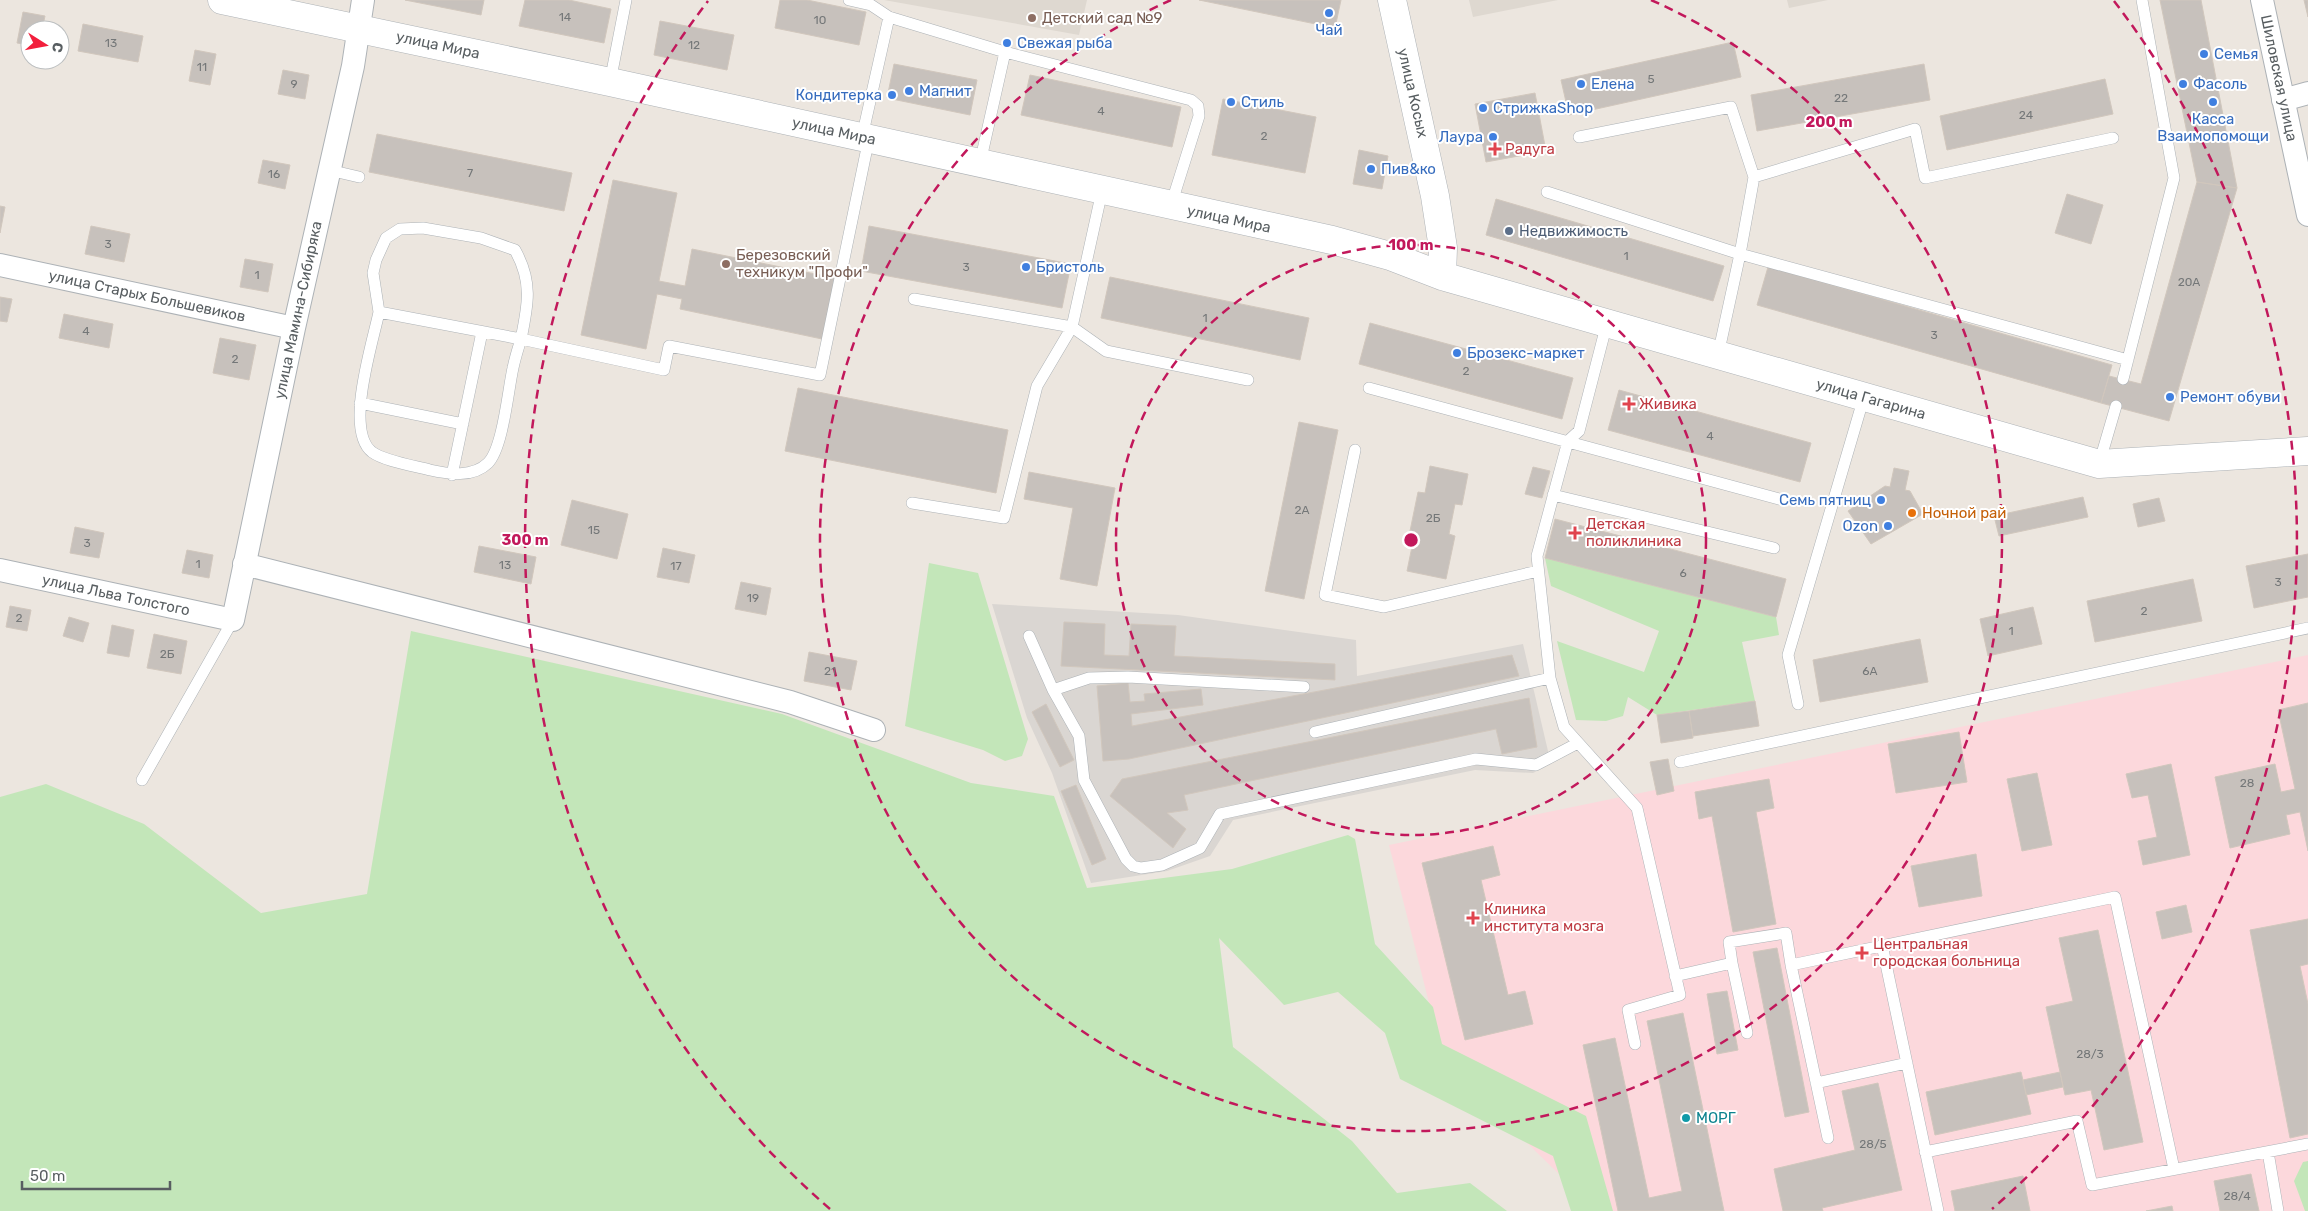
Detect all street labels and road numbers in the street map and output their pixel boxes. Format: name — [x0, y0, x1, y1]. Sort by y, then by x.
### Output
street label: Шиловская улица — [2257, 13, 2301, 143]
street label: улица Мира — [395, 27, 481, 63]
street label: улица Косых — [1394, 46, 1432, 140]
street label: улица Мира — [791, 113, 877, 149]
street label: улица Мира — [1186, 201, 1272, 237]
street label: улица Мамина-Сибиряка — [270, 219, 326, 401]
street label: улица Старых Большевиков — [47, 266, 247, 326]
street label: улица Гагарина — [1814, 375, 1928, 423]
street label: улица Льва Толстого — [40, 571, 192, 619]

